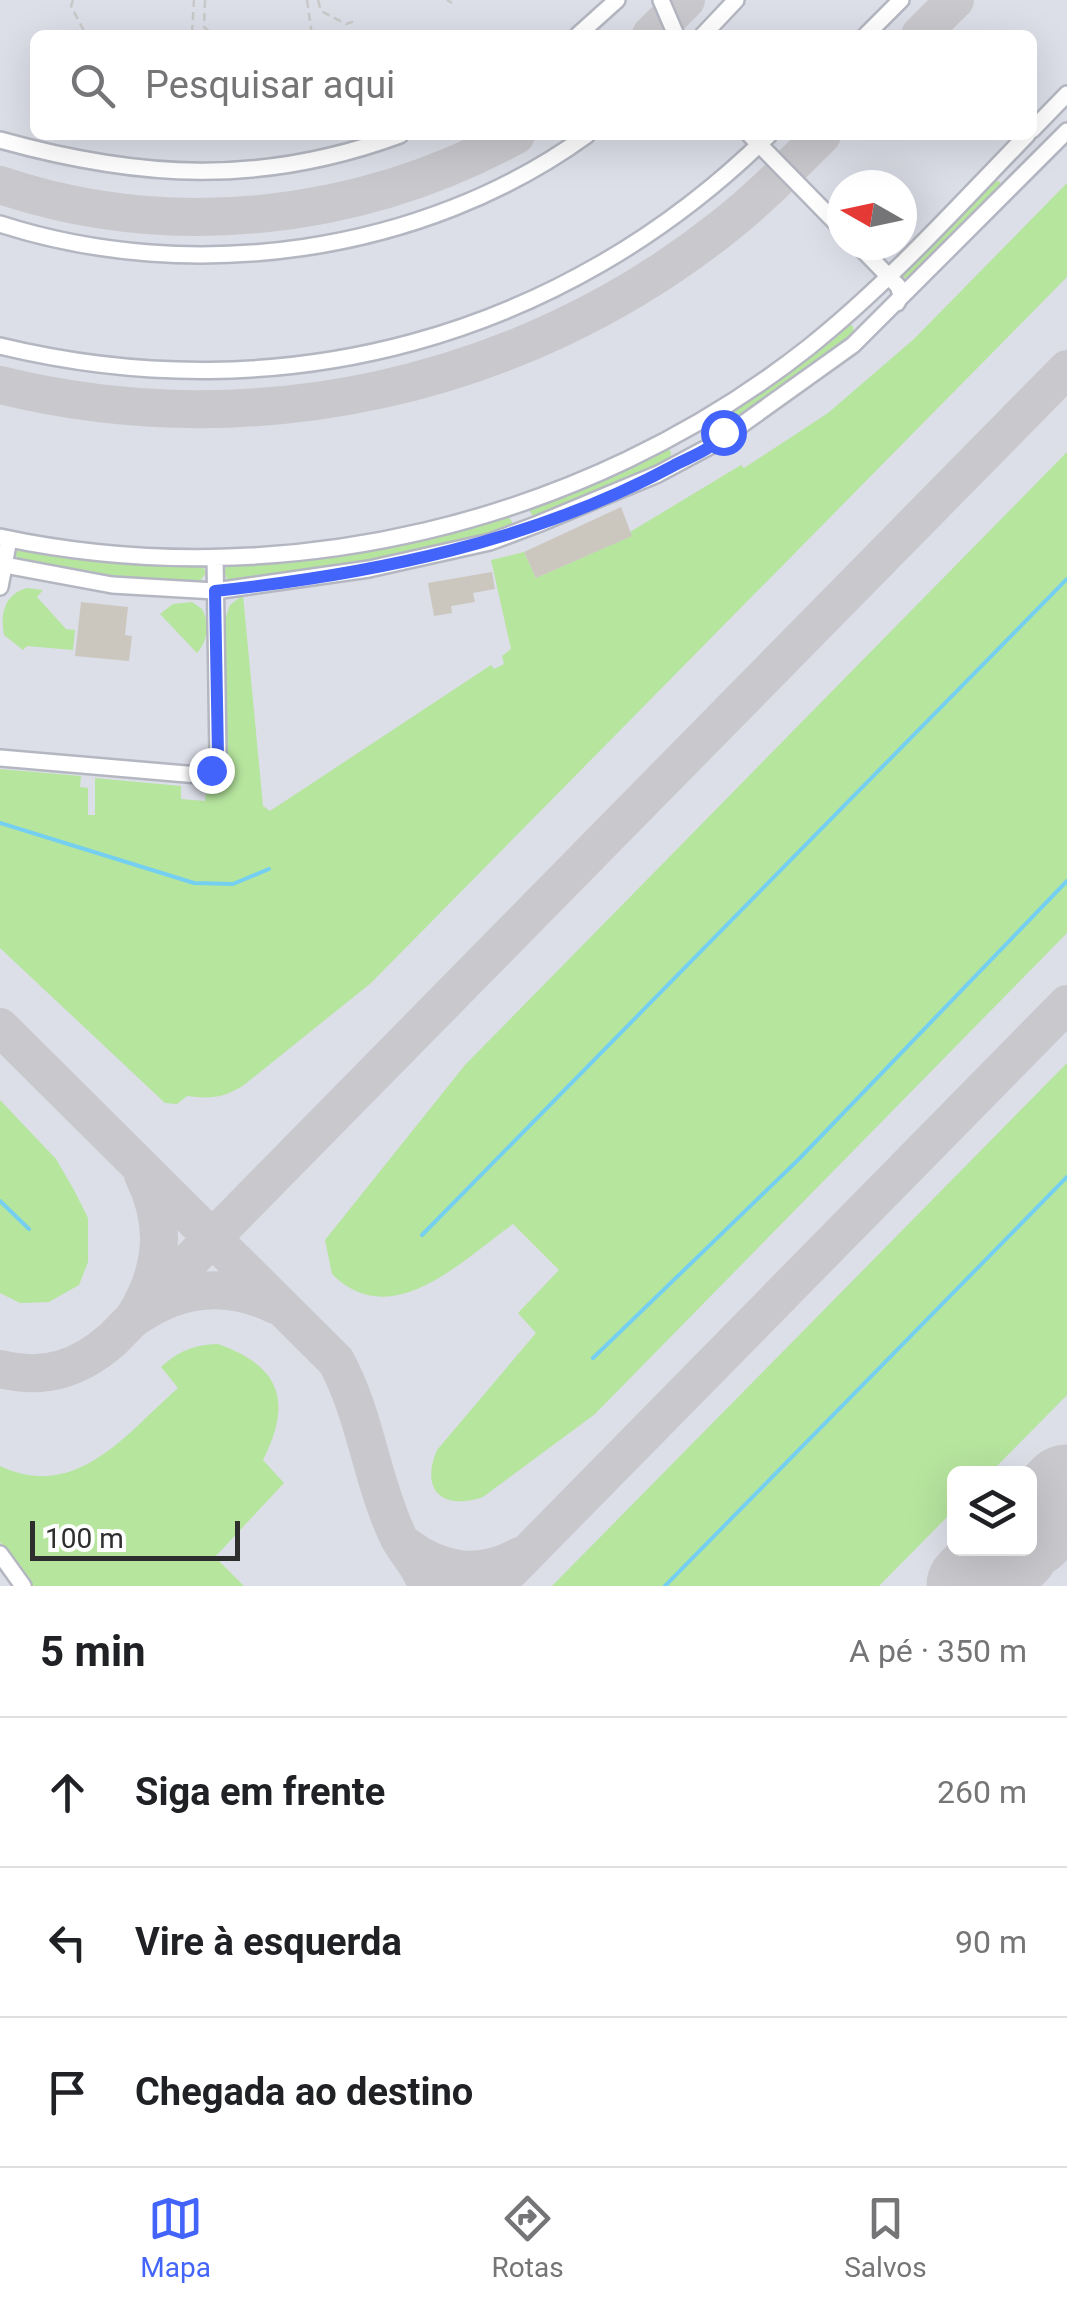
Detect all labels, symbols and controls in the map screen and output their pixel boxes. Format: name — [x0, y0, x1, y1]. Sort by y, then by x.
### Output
search box — [30, 30, 1037, 140]
icon: search — [65, 58, 120, 113]
text: Pesquisar aqui — [145, 63, 395, 107]
north arrow — [827, 170, 917, 260]
route start — [701, 410, 747, 456]
route end — [189, 748, 235, 794]
map controls — [947, 1466, 1037, 1556]
button: layers — [947, 1466, 1037, 1556]
scale bar — [30, 1516, 240, 1560]
text: 100 m — [45, 1522, 124, 1555]
text: 5 min — [40, 1627, 146, 1676]
text: A pé · 350 m — [849, 1632, 1027, 1670]
icon: ahead — [40, 1765, 95, 1820]
text: Siga em frente — [135, 1770, 385, 1814]
text: 260 m — [937, 1773, 1027, 1811]
icon: left — [40, 1915, 95, 1970]
text: Vire à esquerda — [135, 1920, 402, 1964]
text: 90 m — [955, 1923, 1027, 1961]
icon: arrive — [40, 2065, 95, 2120]
text: Chegada ao destino — [135, 2070, 473, 2114]
tab: Mapa — [140, 2191, 211, 2284]
tab: Rotas — [492, 2191, 564, 2284]
tab: Salvos — [844, 2191, 927, 2284]

